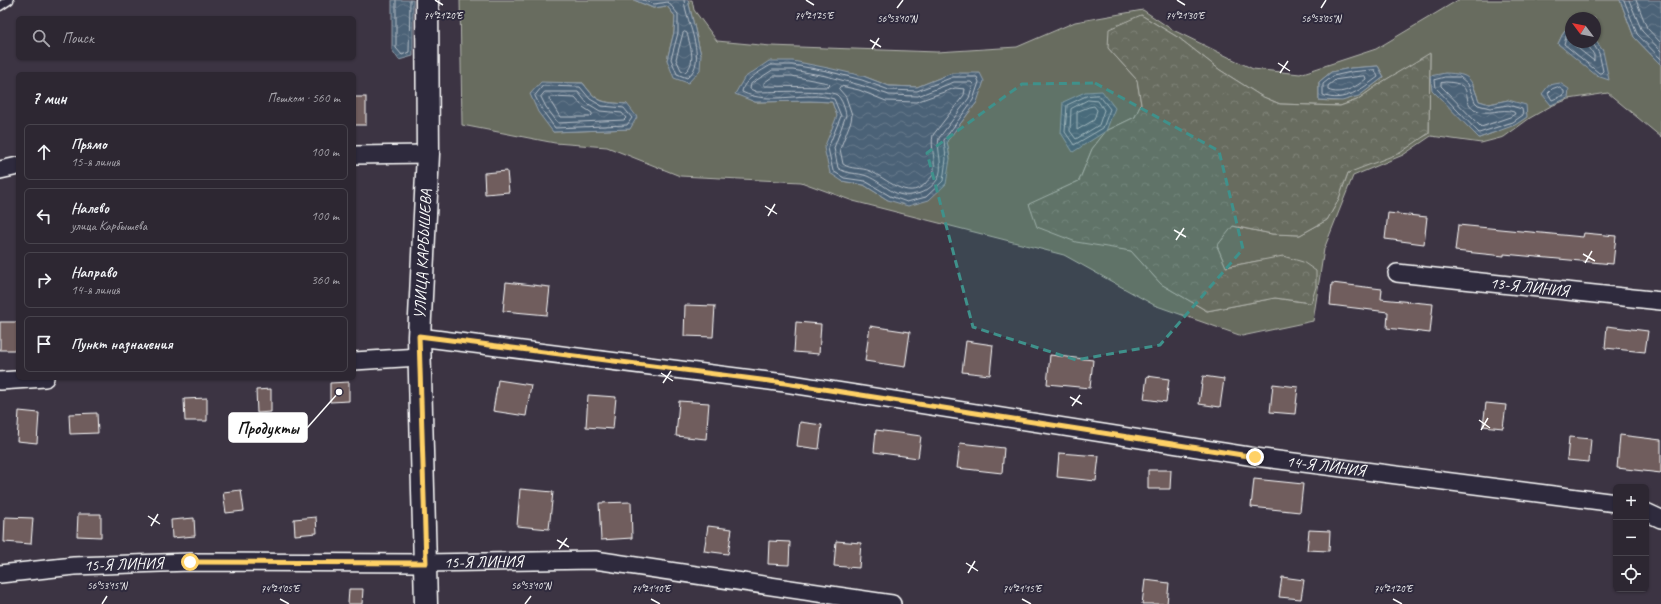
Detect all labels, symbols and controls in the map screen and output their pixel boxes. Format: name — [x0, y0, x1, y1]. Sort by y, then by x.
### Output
text: 74°21'20"E — [424, 9, 464, 22]
text: 74°21'25"E — [795, 9, 835, 22]
text: 74°21'30"E — [1166, 9, 1206, 22]
text: 56°53'10"N — [877, 12, 919, 25]
text: 56°53'05"N — [1301, 12, 1343, 25]
north arrow — [1565, 12, 1601, 48]
search box — [16, 16, 356, 60]
icon: search — [30, 27, 52, 49]
text: Поиск — [62, 29, 94, 48]
text: 7 мин — [32, 88, 67, 109]
text: Пешком · 560 m — [267, 90, 340, 106]
text: Прямо — [71, 135, 107, 154]
icon: ahead — [33, 141, 55, 163]
text: 100 m — [311, 144, 339, 160]
text: 15-я линия — [71, 154, 120, 170]
street label: УЛИЦА КАРБЫШЕВА — [410, 188, 436, 320]
text: Налево — [71, 199, 109, 218]
icon: left — [33, 205, 55, 227]
text: 100 m — [311, 208, 339, 224]
text: улица Карбышева — [71, 218, 147, 234]
text: Направо — [71, 263, 117, 282]
icon: right — [33, 269, 55, 291]
text: 360 m — [311, 272, 339, 288]
street label: 13-Я ЛИНИЯ — [1489, 273, 1572, 301]
text: 14-я линия — [71, 282, 120, 298]
icon: arrive — [33, 333, 55, 355]
text: Пункт назначения — [71, 335, 173, 354]
callout: Продукты — [229, 413, 307, 442]
text: Продукты — [237, 418, 300, 439]
route end — [1246, 448, 1264, 466]
street label: 14-Я ЛИНИЯ — [1285, 451, 1368, 481]
map controls — [1613, 484, 1649, 592]
button: + — [1613, 484, 1649, 520]
button: − — [1613, 520, 1649, 556]
street label: 15-Я ЛИНИЯ — [444, 551, 525, 573]
street label: 15-Я ЛИНИЯ — [84, 553, 166, 576]
route start — [181, 553, 199, 571]
button: locate — [1613, 556, 1649, 592]
text: 56°53'15"N — [87, 579, 129, 592]
text: 56°53'10"N — [511, 579, 553, 592]
text: 74°21'05"E — [261, 582, 301, 595]
text: 74°21'10"E — [632, 582, 672, 595]
text: 74°21'15"E — [1003, 582, 1043, 595]
text: 74°21'20"E — [1374, 582, 1414, 595]

